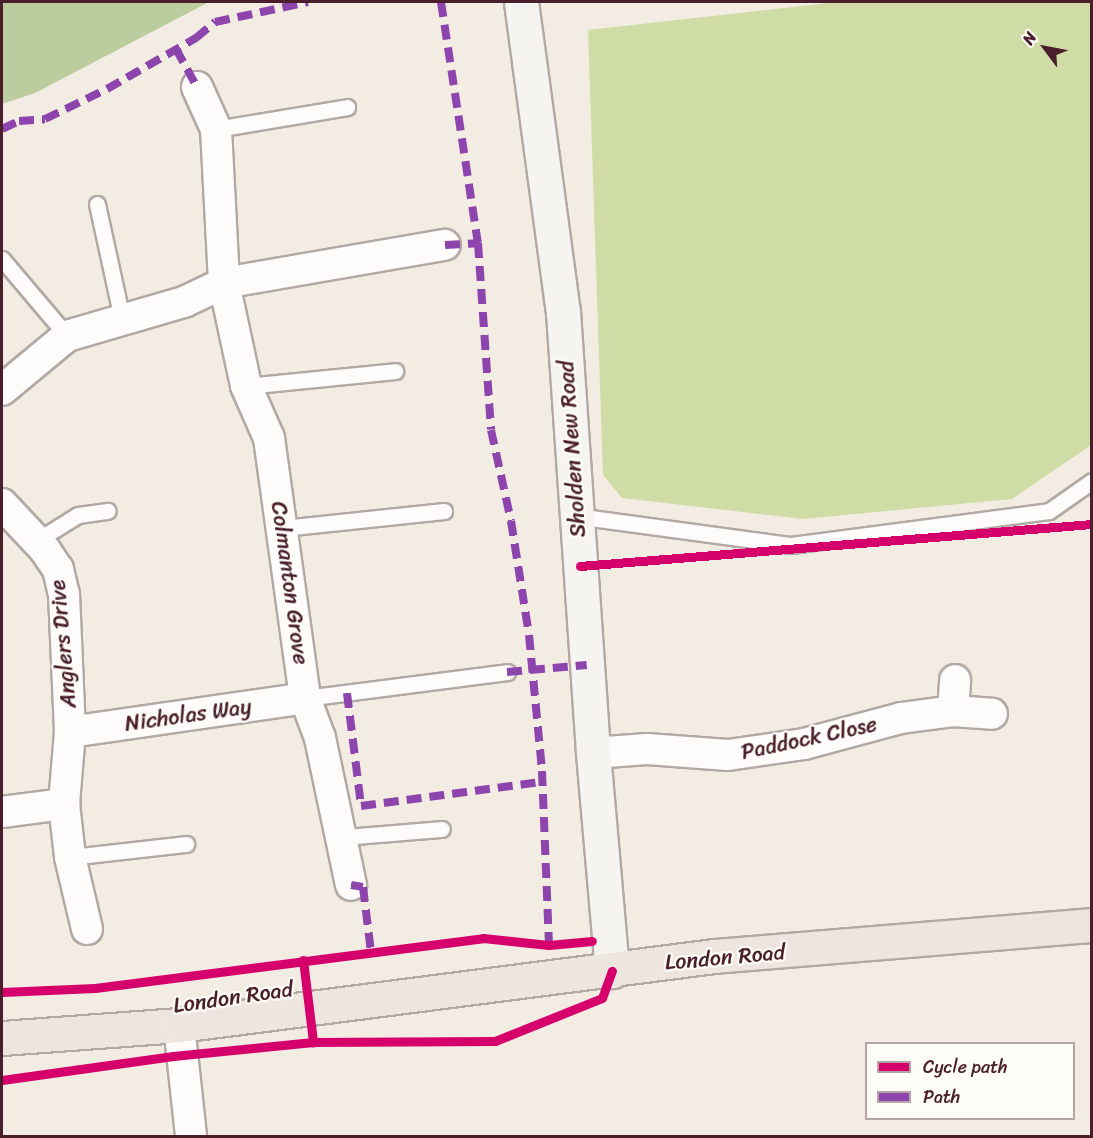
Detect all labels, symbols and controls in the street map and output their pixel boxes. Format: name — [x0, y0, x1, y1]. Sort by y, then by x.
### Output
north arrow — [1015, 18, 1075, 78]
text: N — [1014, 26, 1045, 51]
street label: Sholden New Road — [553, 359, 591, 539]
street label: Colmanton Grove — [265, 500, 315, 666]
street label: Anglers Drive — [44, 578, 82, 710]
street label: Nicholas Way — [123, 693, 253, 737]
street label: Paddock Close — [738, 711, 880, 765]
street label: London Road — [664, 939, 786, 975]
street label: London Road — [171, 976, 295, 1018]
legend — [865, 1042, 1075, 1120]
text: Cycle path — [923, 1051, 1007, 1083]
text: Path — [923, 1081, 960, 1113]

